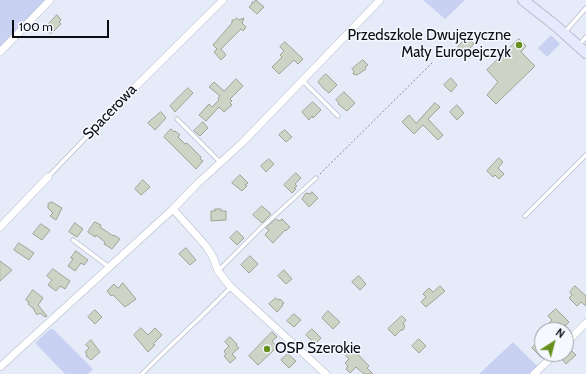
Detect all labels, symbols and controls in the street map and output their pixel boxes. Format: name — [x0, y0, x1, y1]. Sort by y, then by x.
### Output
scale bar — [14, 12, 111, 38]
text: 100 m — [19, 19, 53, 34]
place label: Przedszkole Dwujęzyczne Mały Europejczyk — [348, 27, 511, 62]
marker: Przedszkole Dwujęzyczne Mały Europejczyk — [514, 40, 524, 50]
street label: Spacerowa — [79, 81, 141, 143]
north arrow — [534, 322, 574, 362]
text: N — [553, 325, 568, 341]
place label: OSP Szerokie — [275, 340, 361, 358]
marker: OSP Szerokie — [262, 344, 272, 354]

